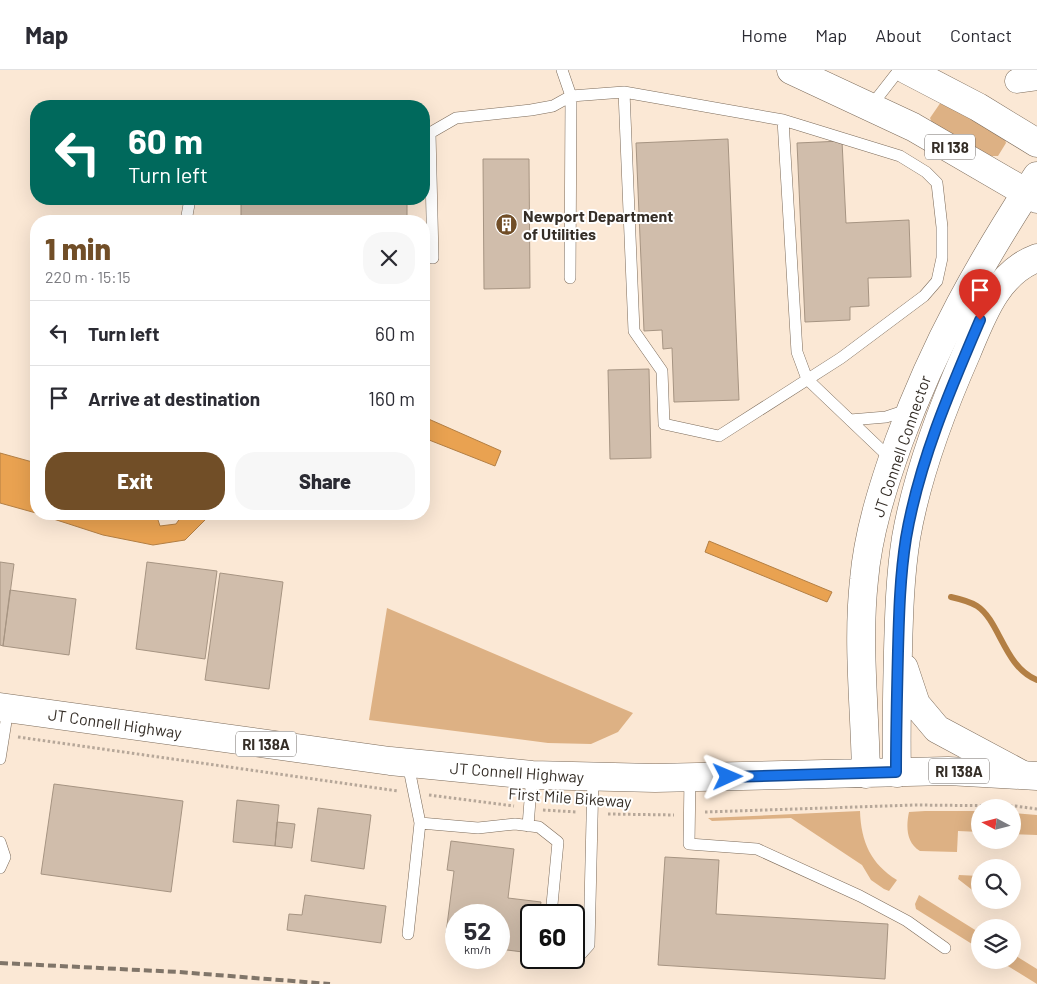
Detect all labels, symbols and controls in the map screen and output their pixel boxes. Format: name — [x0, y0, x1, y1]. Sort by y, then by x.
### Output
text: Map — [25, 20, 68, 49]
text: Home — [741, 24, 787, 46]
text: Map — [815, 24, 847, 46]
text: About — [875, 24, 922, 46]
text: Contact — [950, 24, 1012, 46]
text: 60 m — [128, 119, 203, 161]
icon: left — [45, 120, 110, 185]
road number: RI 138 — [925, 134, 975, 160]
text: Turn left — [128, 161, 208, 187]
place label: Newport Department of Utilities — [523, 206, 673, 243]
building icon: Newport Department of Utilities — [495, 212, 519, 236]
text: 1 min — [45, 230, 111, 266]
button: close — [363, 232, 415, 284]
text: 220 m · 15:15 — [45, 267, 130, 286]
pin — [959, 269, 1001, 320]
icon: arrive — [966, 276, 994, 304]
icon: left — [45, 319, 73, 347]
text: Turn left — [88, 322, 159, 345]
text: 60 m — [375, 322, 415, 345]
street label: JT Connell Connector — [868, 372, 934, 519]
icon: arrive — [45, 384, 73, 412]
text: Arrive at destination — [88, 387, 260, 410]
text: 160 m — [368, 387, 415, 410]
button: Exit — [45, 452, 225, 510]
button: Share — [235, 452, 415, 510]
street label: JT Connell Highway — [47, 704, 184, 742]
road number: RI 138A — [236, 732, 296, 756]
position arrow — [701, 750, 753, 802]
street label: JT Connell Highway — [449, 758, 585, 786]
road number: RI 138A — [929, 758, 989, 784]
street label: First Mile Bikeway — [508, 783, 633, 811]
north arrow — [971, 799, 1021, 849]
map controls — [971, 799, 1021, 969]
button: search — [971, 859, 1021, 909]
speed limit sign: 60 — [520, 904, 585, 969]
text: 52 — [464, 915, 491, 945]
button: layers — [971, 919, 1021, 969]
text: km/h — [464, 942, 491, 956]

